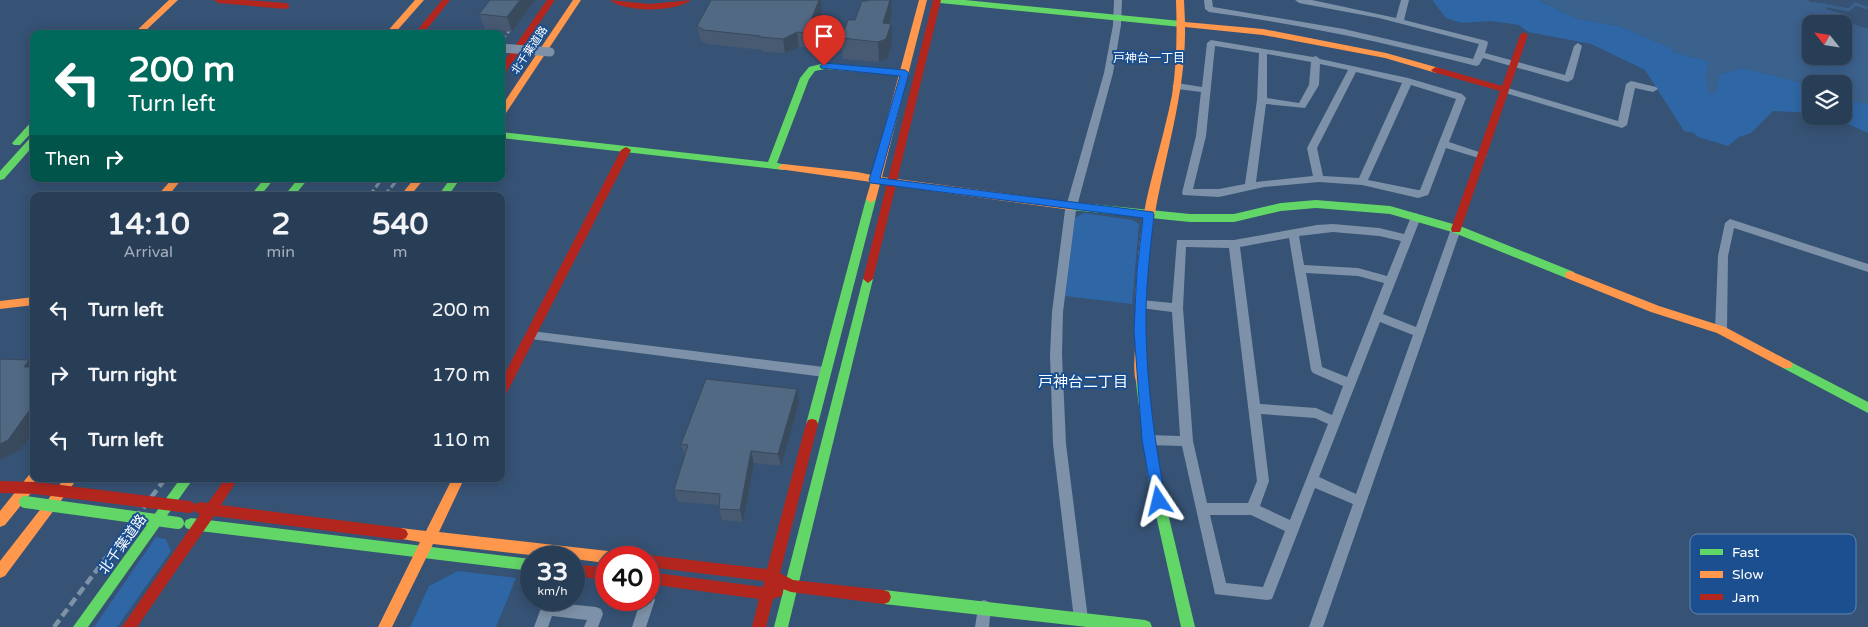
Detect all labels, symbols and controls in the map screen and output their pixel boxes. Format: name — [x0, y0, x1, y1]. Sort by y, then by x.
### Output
pin — [803, 15, 845, 66]
north arrow — [1802, 15, 1852, 65]
map controls — [1802, 15, 1852, 125]
icon: arrive — [810, 22, 838, 50]
street label: 北千葉道路 — [509, 24, 550, 77]
text: 200 m — [128, 49, 235, 91]
icon: left — [45, 50, 110, 115]
district label: 戸神台一丁目 — [1113, 51, 1185, 65]
button: layers — [1802, 75, 1852, 125]
text: Turn left — [128, 91, 216, 117]
icon: right — [100, 145, 128, 173]
text: Then — [45, 148, 90, 170]
text: 14:10 — [107, 206, 190, 243]
text: 2 — [271, 206, 290, 243]
text: 540 — [372, 206, 428, 243]
text: Arrival — [124, 242, 173, 262]
text: min — [267, 242, 295, 262]
text: m — [393, 242, 407, 262]
icon: left — [45, 296, 73, 324]
text: Turn left — [88, 299, 164, 321]
text: 200 m — [432, 299, 490, 321]
icon: right — [45, 361, 73, 389]
text: Turn right — [88, 364, 176, 386]
text: 170 m — [432, 364, 490, 386]
district label: 戸神台二丁目 — [1038, 373, 1128, 391]
icon: left — [45, 426, 73, 454]
text: Turn left — [88, 429, 164, 451]
text: 110 m — [432, 429, 490, 451]
position arrow — [1132, 474, 1184, 526]
street label: 北千葉道路 — [95, 511, 150, 578]
legend — [1690, 534, 1856, 614]
text: Fast — [1732, 544, 1760, 561]
speed limit sign: 40 — [595, 546, 660, 611]
text: 33 — [537, 557, 568, 587]
text: Slow — [1732, 566, 1764, 583]
text: km/h — [537, 584, 568, 598]
text: Jam — [1732, 589, 1759, 606]

